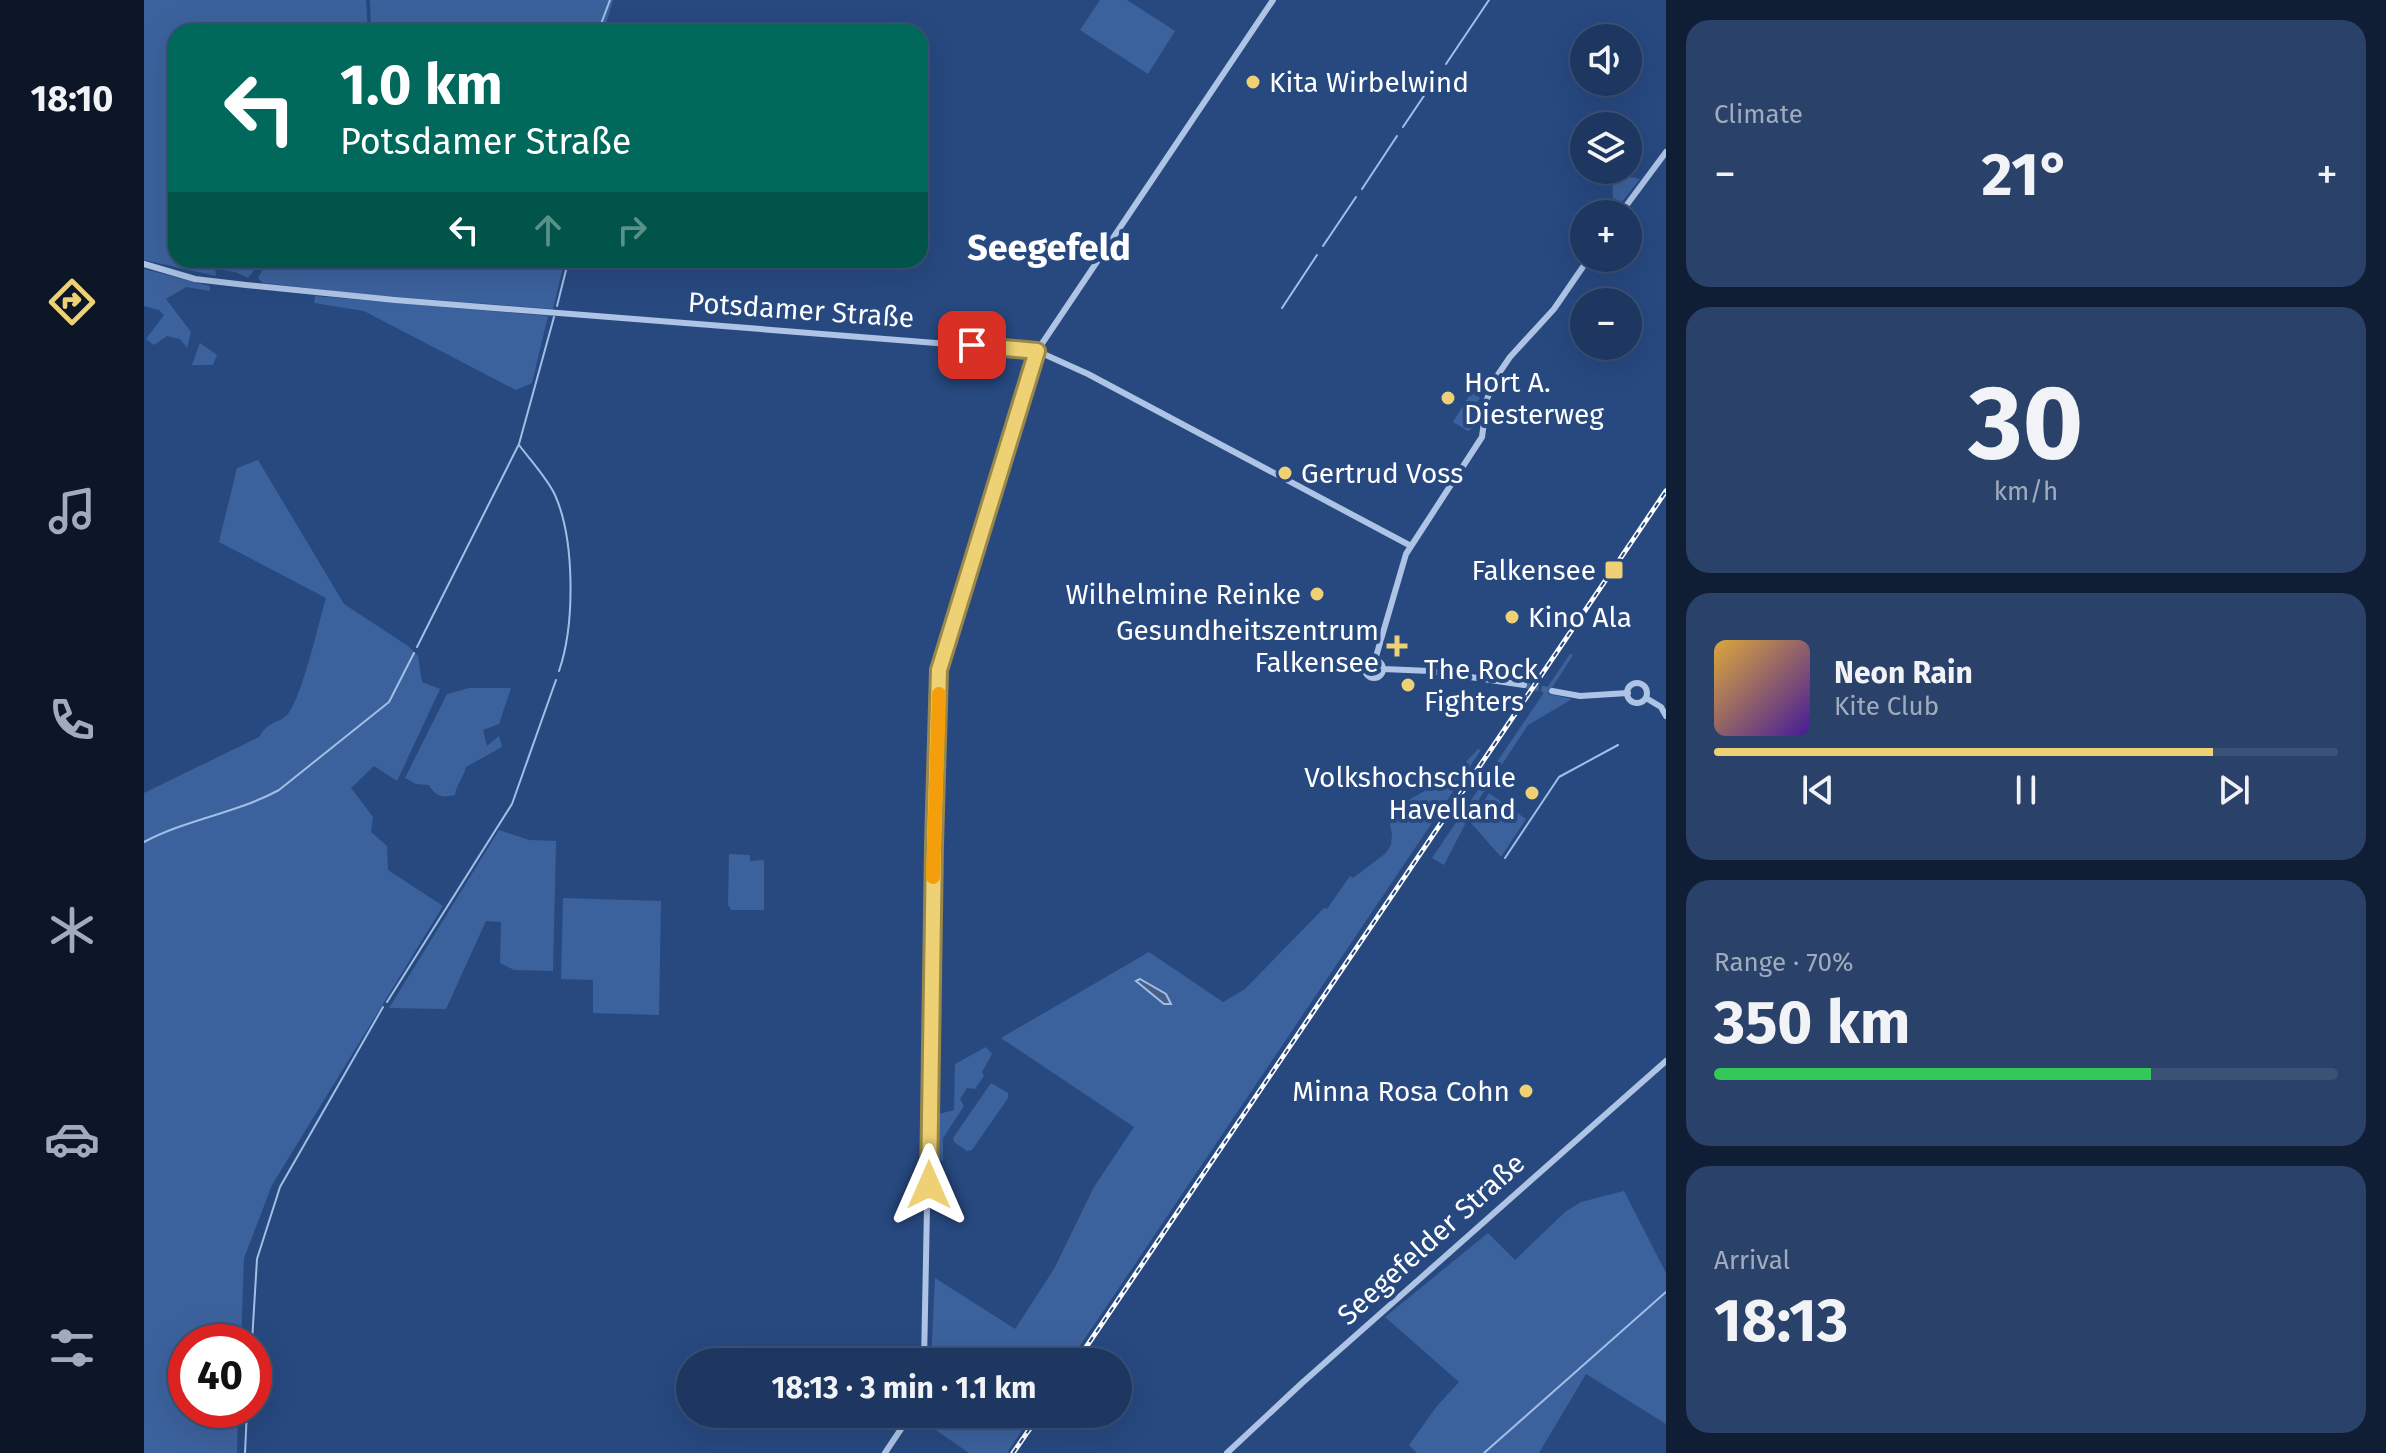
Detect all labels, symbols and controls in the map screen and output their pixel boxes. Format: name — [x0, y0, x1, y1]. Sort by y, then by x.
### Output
map controls — [1570, 24, 1642, 360]
button: sound — [1570, 24, 1642, 96]
text: 1.0 km — [340, 52, 503, 119]
icon: left — [208, 56, 312, 160]
place label: Kita Wirbelwind — [1269, 66, 1469, 99]
marker: Kita Wirbelwind — [1244, 73, 1262, 91]
text: 18:10 — [31, 77, 113, 121]
text: Climate — [1714, 99, 1803, 130]
button: layers — [1570, 112, 1642, 184]
text: Potsdamer Straße — [340, 120, 632, 164]
text: 21° — [1982, 139, 2070, 211]
text: − — [1714, 148, 1736, 201]
text: + — [2316, 148, 2338, 201]
button: + — [1570, 200, 1642, 272]
icon: left — [442, 208, 486, 252]
icon: ahead — [526, 208, 570, 252]
icon: right — [610, 208, 654, 252]
district label: Seegefeld — [967, 226, 1131, 270]
icon: directions — [44, 274, 100, 330]
street label: Potsdamer Straße — [687, 286, 915, 334]
button: − — [1570, 288, 1642, 360]
pin — [938, 311, 1006, 379]
icon: arrive — [950, 323, 994, 367]
text: 30 — [1969, 361, 2083, 486]
place label: Hort A. Diesterweg — [1464, 366, 1604, 431]
marker: Hort A. Diesterweg — [1439, 389, 1457, 407]
place label: Gertrud Voss — [1301, 457, 1463, 490]
marker: Gertrud Voss — [1276, 464, 1294, 482]
text: km/h — [1994, 476, 2058, 507]
icon: music — [44, 483, 100, 539]
place label: Falkensee — [1471, 554, 1596, 587]
marker: Falkensee — [1603, 559, 1625, 581]
place label: Wilhelmine Reinke — [1065, 578, 1301, 611]
marker: Wilhelmine Reinke — [1308, 585, 1326, 603]
place label: Kino Ala — [1528, 601, 1632, 634]
marker: Kino Ala — [1503, 608, 1521, 626]
place label: Gesundheitszentrum Falkensee — [1116, 614, 1379, 679]
marker: Gesundheitszentrum Falkensee — [1386, 635, 1408, 657]
place label: The Rock Fighters — [1424, 653, 1539, 718]
text: Neon Rain — [1834, 655, 1973, 691]
marker: The Rock Fighters — [1399, 676, 1417, 694]
text: Kite Club — [1834, 691, 1939, 722]
icon: phone — [44, 692, 100, 748]
place label: Volkshochschule Havelland — [1304, 761, 1516, 826]
icon: previous — [1796, 768, 1840, 812]
icon: pause — [2004, 768, 2048, 812]
icon: next — [2212, 768, 2256, 812]
marker: Volkshochschule Havelland — [1523, 784, 1541, 802]
icon: climate — [44, 902, 100, 958]
text: Range · 70% — [1714, 947, 1853, 978]
text: 350 km — [1714, 987, 1911, 1059]
place label: Minna Rosa Cohn — [1292, 1075, 1510, 1108]
marker: Minna Rosa Cohn — [1517, 1082, 1535, 1100]
icon: car — [44, 1111, 100, 1167]
position arrow — [887, 1143, 971, 1227]
street label: Seegefelder Straße — [1331, 1146, 1531, 1332]
text: Arrival — [1714, 1245, 1790, 1276]
text: 18:13 — [1714, 1285, 1848, 1357]
icon: filters — [44, 1320, 100, 1376]
speed limit sign: 40 — [168, 1324, 272, 1428]
text: 18:13 · 3 min · 1.1 km — [772, 1370, 1036, 1406]

